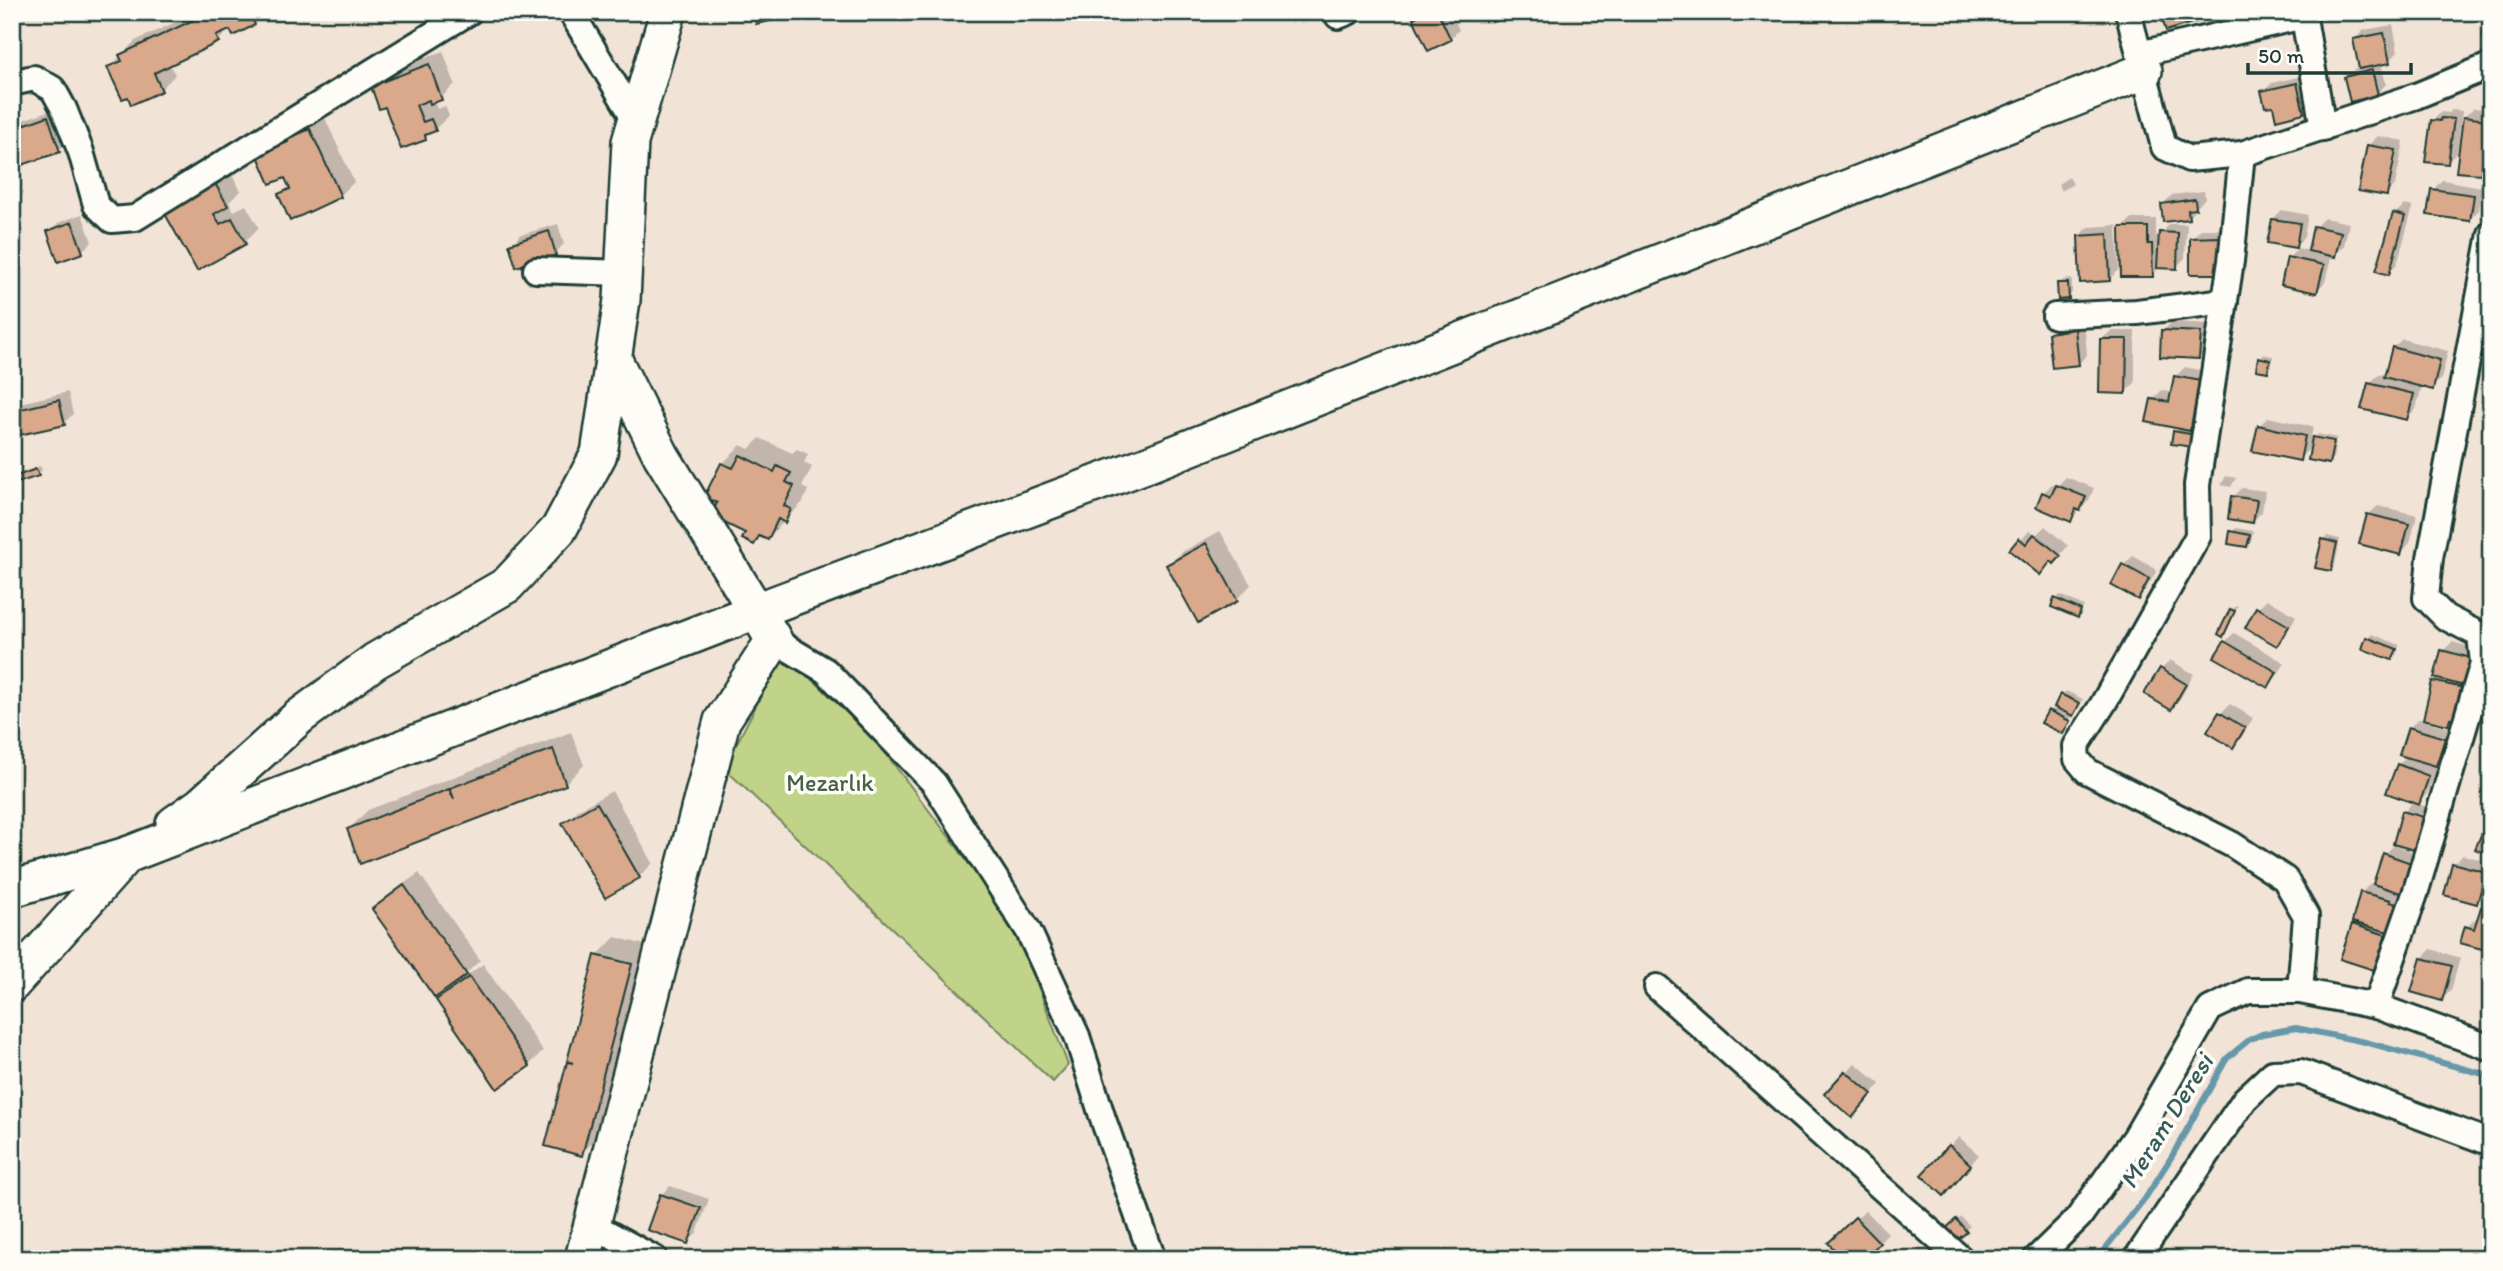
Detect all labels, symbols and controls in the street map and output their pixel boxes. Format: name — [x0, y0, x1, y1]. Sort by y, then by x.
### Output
scale bar — [2248, 32, 2410, 76]
text: 50 m — [2258, 43, 2305, 68]
park label: Mezarlık — [786, 768, 874, 797]
water label: Meram Deresi — [2112, 1046, 2221, 1194]

